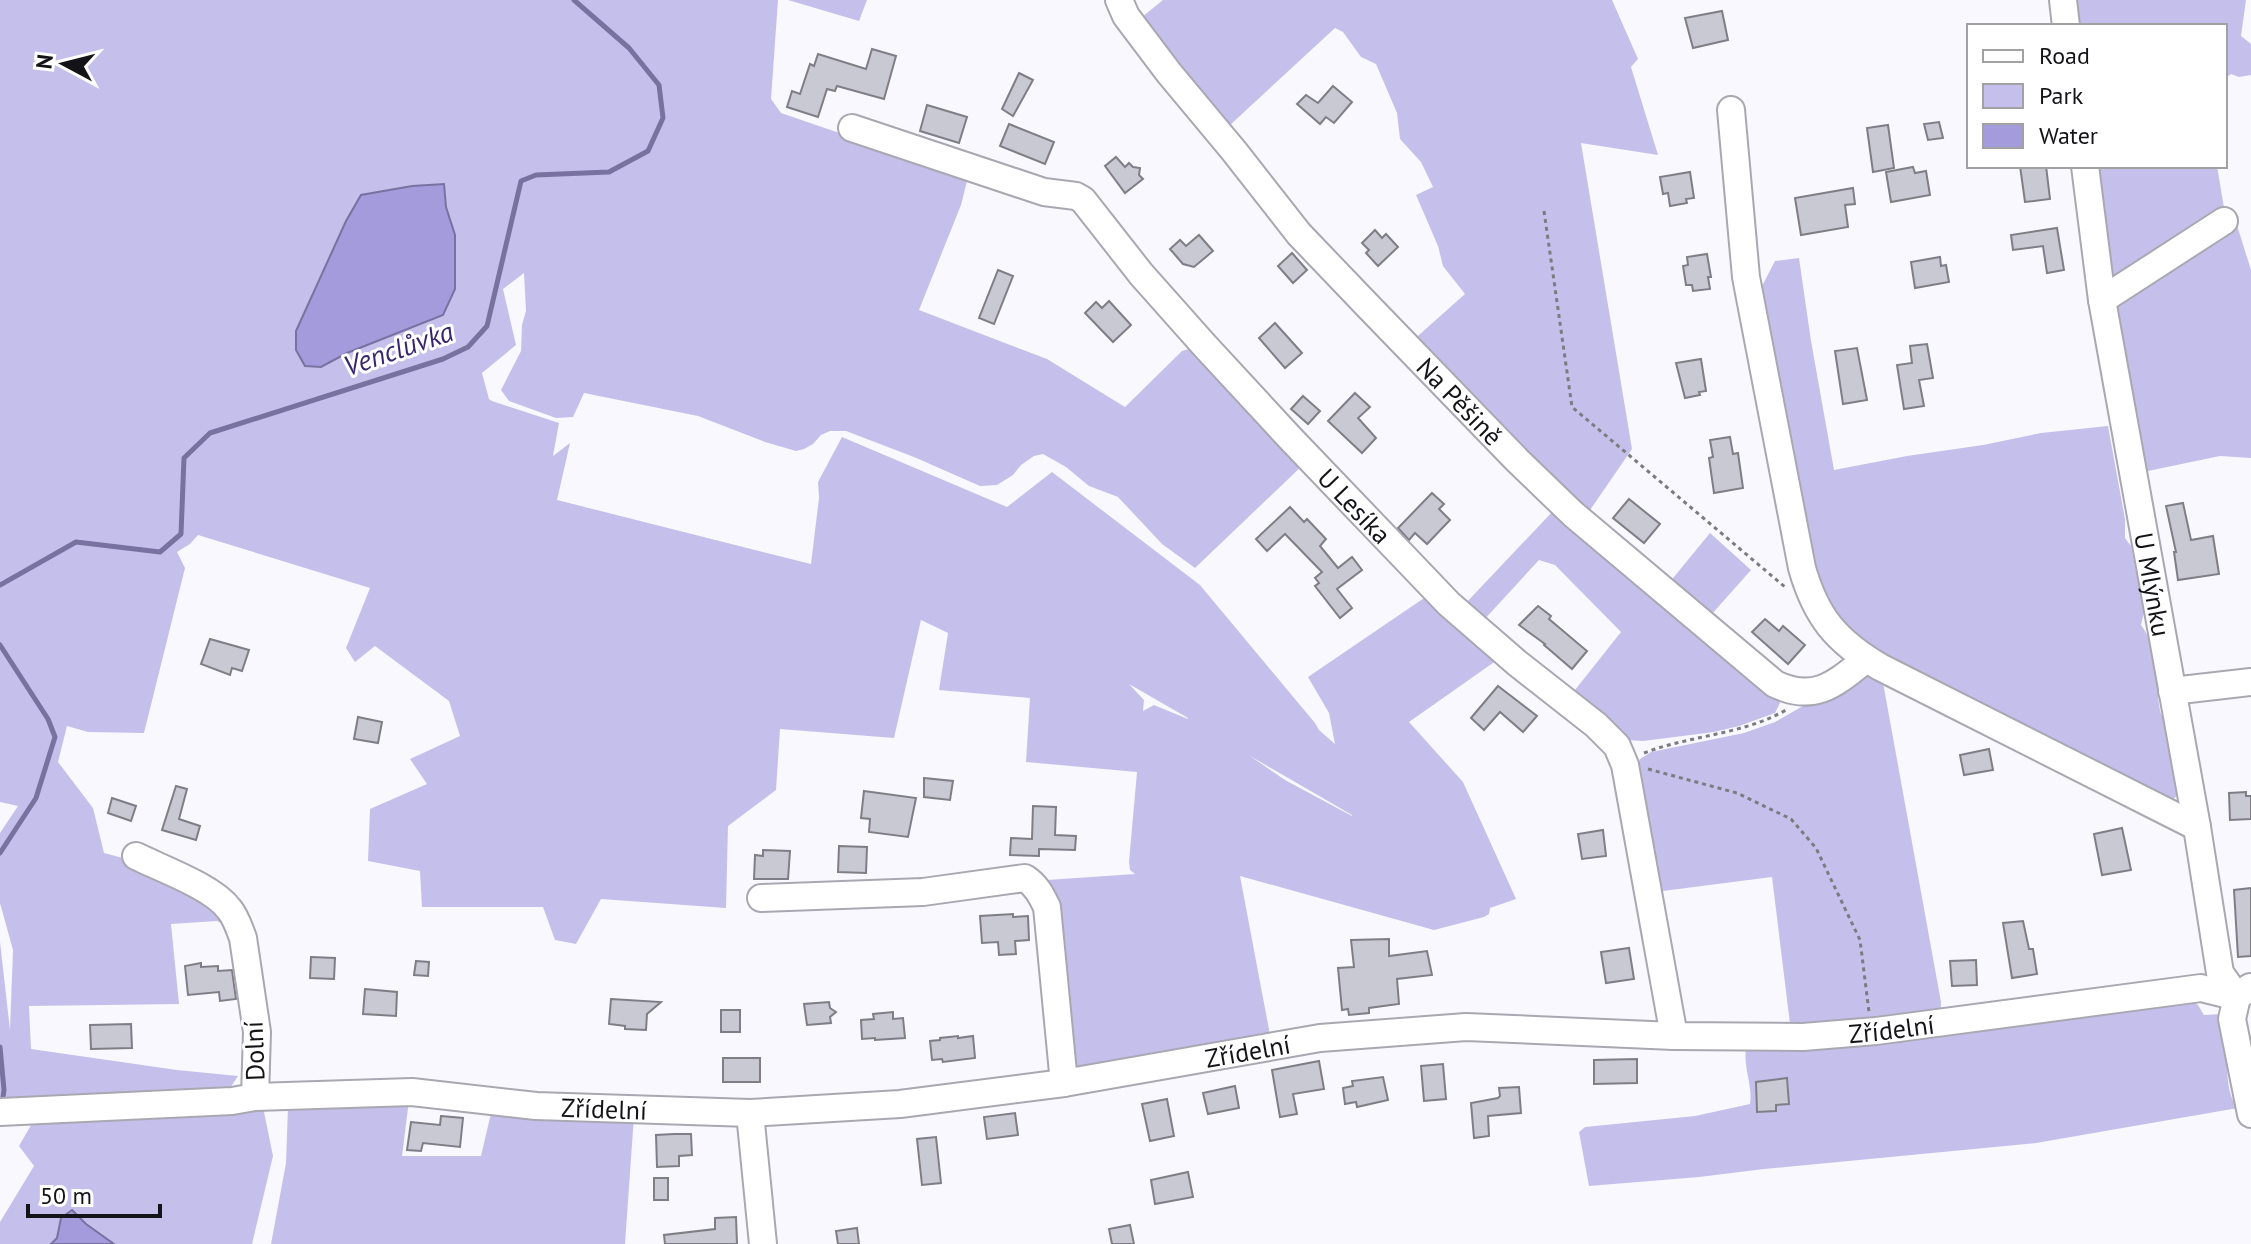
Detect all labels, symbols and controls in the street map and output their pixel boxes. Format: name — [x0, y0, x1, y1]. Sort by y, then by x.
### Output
north arrow — [24, 24, 104, 104]
legend — [1967, 24, 2227, 168]
text: Road — [2039, 40, 2090, 71]
text: N — [29, 53, 59, 70]
text: Park — [2039, 80, 2084, 111]
text: Water — [2039, 120, 2098, 151]
water label: Venclůvka — [338, 312, 458, 384]
street label: Na Pěšině — [1410, 350, 1510, 452]
street label: U Lesíka — [1311, 461, 1399, 550]
street label: U Mlýnku — [2128, 530, 2179, 639]
street label: Zřídelní — [1847, 1007, 1936, 1050]
street label: Dolní — [236, 1021, 272, 1081]
street label: Zřídelní — [1202, 1027, 1293, 1074]
street label: Zřídelní — [561, 1090, 648, 1126]
scale bar — [28, 1168, 160, 1218]
text: 50 m — [40, 1180, 92, 1211]

